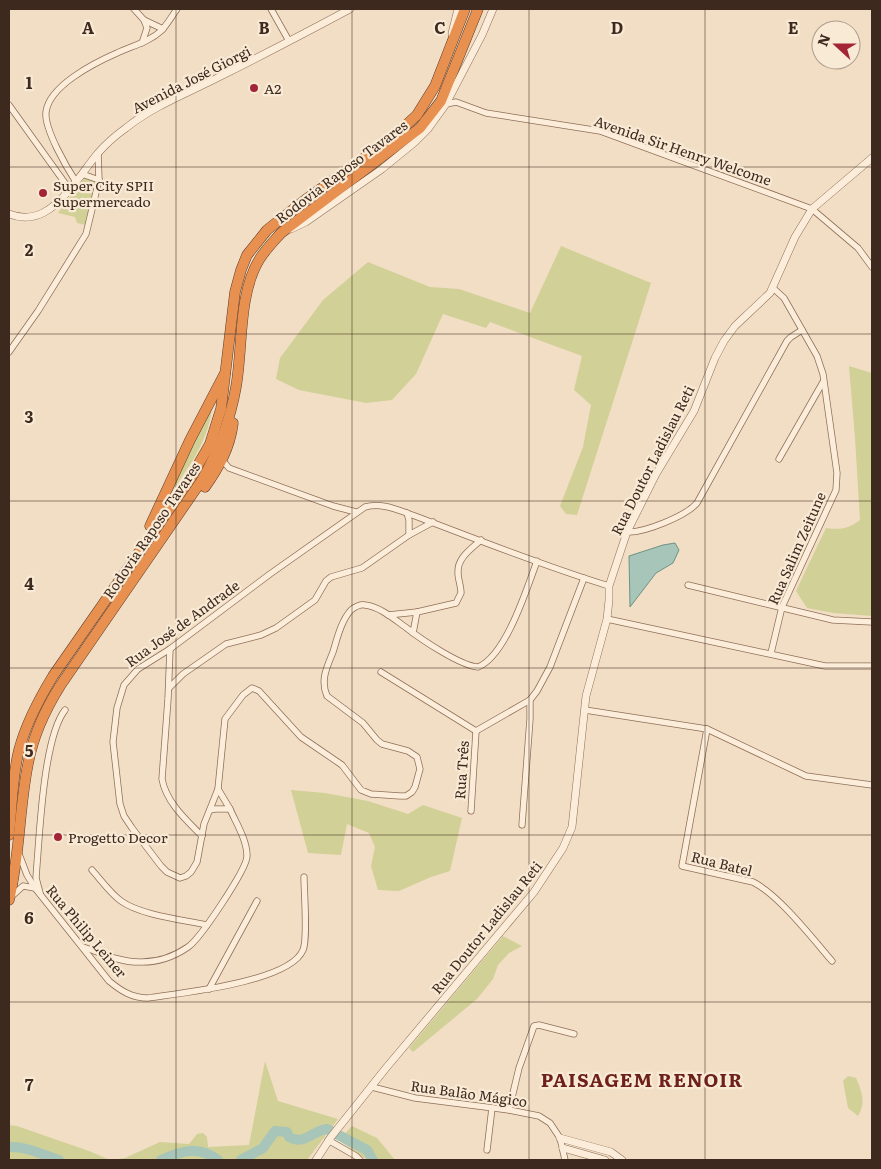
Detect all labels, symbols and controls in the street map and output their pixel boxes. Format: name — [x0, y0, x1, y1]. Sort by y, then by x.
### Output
text: A — [82, 15, 94, 39]
text: B — [258, 15, 270, 39]
text: C — [434, 15, 446, 39]
text: D — [611, 15, 623, 39]
text: E — [788, 15, 799, 39]
north arrow — [811, 20, 861, 70]
text: N — [811, 31, 834, 49]
street label: Avenida José Giorgi — [128, 40, 254, 118]
text: 1 — [26, 70, 33, 94]
place label: A2 — [264, 78, 281, 98]
marker: A2 — [248, 82, 260, 94]
street label: Avenida Sir Henry Welcome — [592, 110, 774, 190]
street label: Rodovia Raposo Tavares — [271, 115, 411, 227]
place label: Super City SPII Supermercado — [53, 175, 154, 211]
marker: Super City SPII Supermercado — [37, 187, 49, 199]
text: 2 — [25, 237, 34, 261]
street label: Rua Doutor Ladislau Reti — [605, 381, 699, 538]
text: 3 — [25, 404, 34, 428]
street label: Rodovia Raposo Tavares — [98, 458, 204, 602]
street label: Rua Salim Zeitune — [762, 488, 830, 608]
text: 4 — [24, 571, 34, 595]
street label: Rua José de Andrade — [121, 575, 243, 671]
text: 5 — [25, 738, 34, 762]
street label: Rua Três — [449, 740, 473, 800]
place label: Progetto Decor — [68, 827, 168, 847]
marker: Progetto Decor — [52, 831, 64, 843]
street label: Rua Batel — [689, 846, 755, 880]
street label: Rua Doutor Ladislau Reti — [426, 856, 546, 998]
street label: Rua Philip Leiner — [42, 880, 132, 982]
text: 6 — [24, 905, 34, 929]
district label: PAISAGEM RENOIR — [541, 1065, 743, 1093]
text: 7 — [25, 1072, 34, 1096]
street label: Rua Balão Mágico — [409, 1075, 529, 1111]

